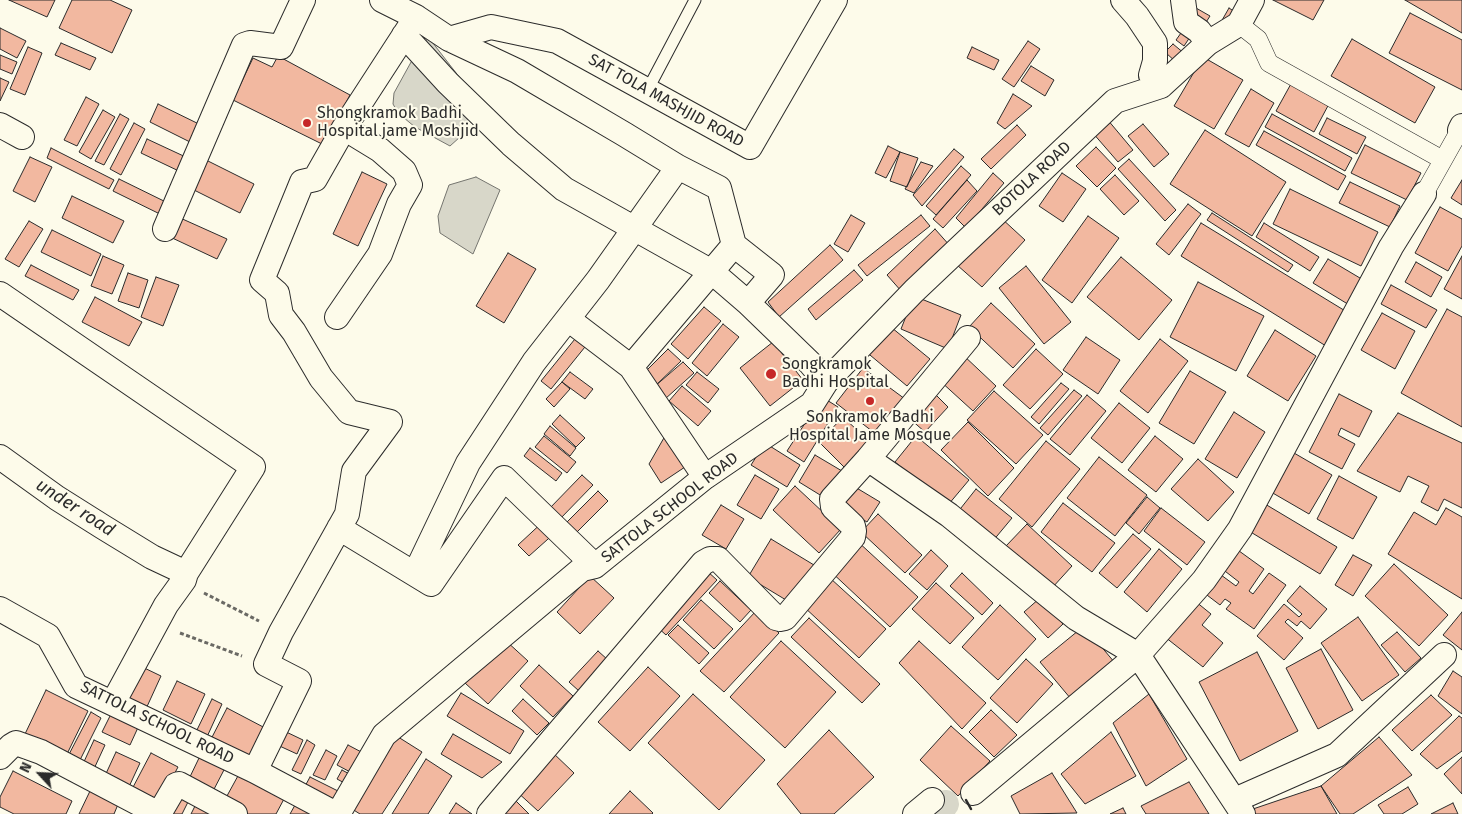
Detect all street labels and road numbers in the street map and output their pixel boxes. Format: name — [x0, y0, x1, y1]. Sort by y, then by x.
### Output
street label: SAT TOLA MASHJID ROAD — [585, 50, 747, 152]
street label: BOTOLA ROAD — [989, 138, 1075, 220]
street label: SATTOLA SCHOOL ROAD — [598, 449, 742, 567]
street label: SATTOLA SCHOOL ROAD — [77, 677, 237, 769]

